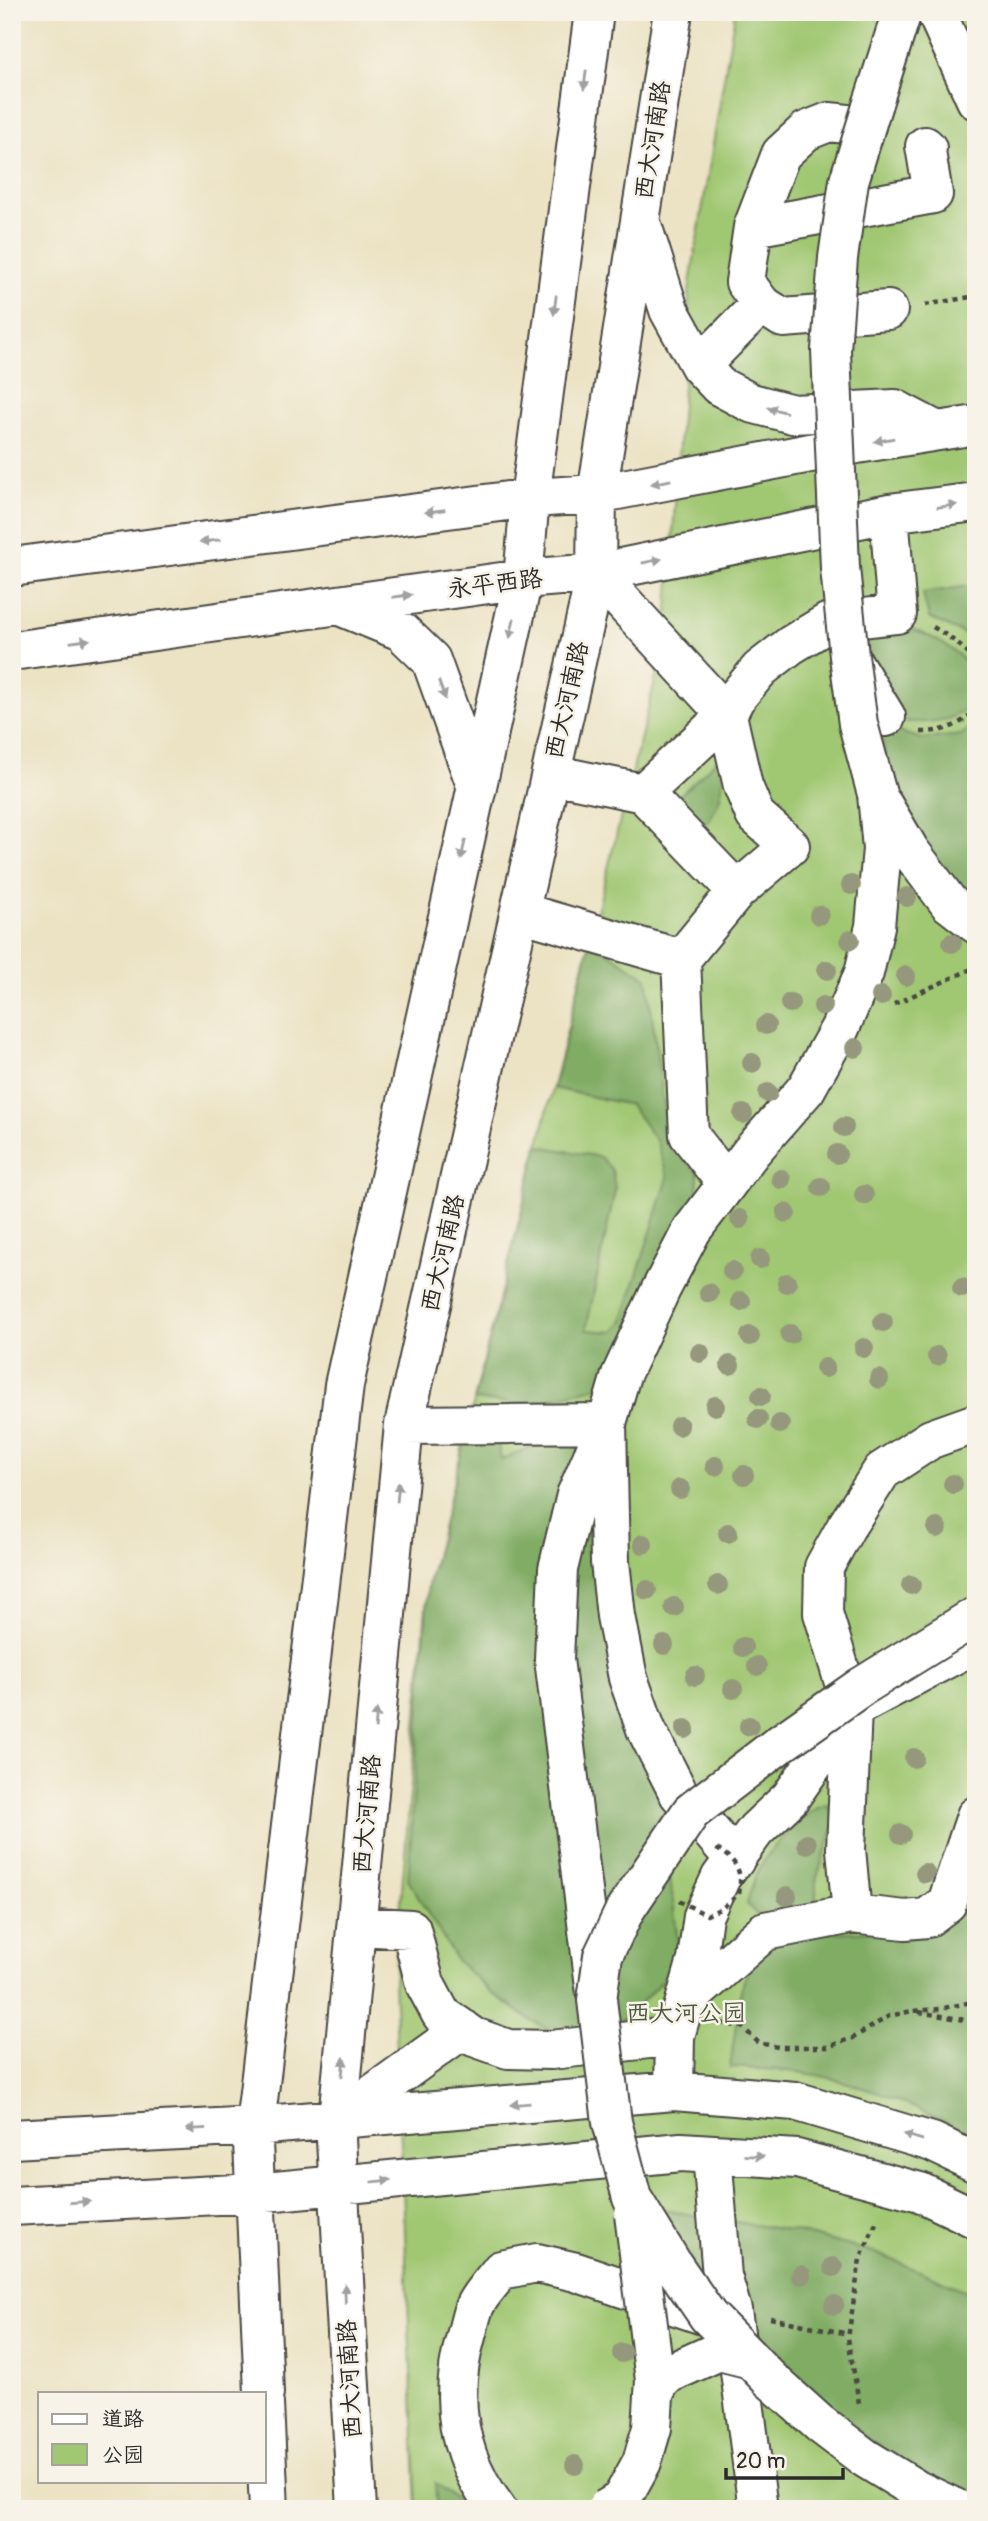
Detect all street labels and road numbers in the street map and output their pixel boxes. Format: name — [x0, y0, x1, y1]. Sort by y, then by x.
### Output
street label: 西大河南路 — [629, 78, 677, 202]
street label: 永平西路 — [446, 564, 544, 604]
street label: 西大河南路 — [539, 638, 595, 762]
street label: 西大河南路 — [415, 1191, 471, 1315]
street label: 西大河南路 — [347, 1753, 387, 1875]
street label: 西大河南路 — [332, 2318, 368, 2440]

